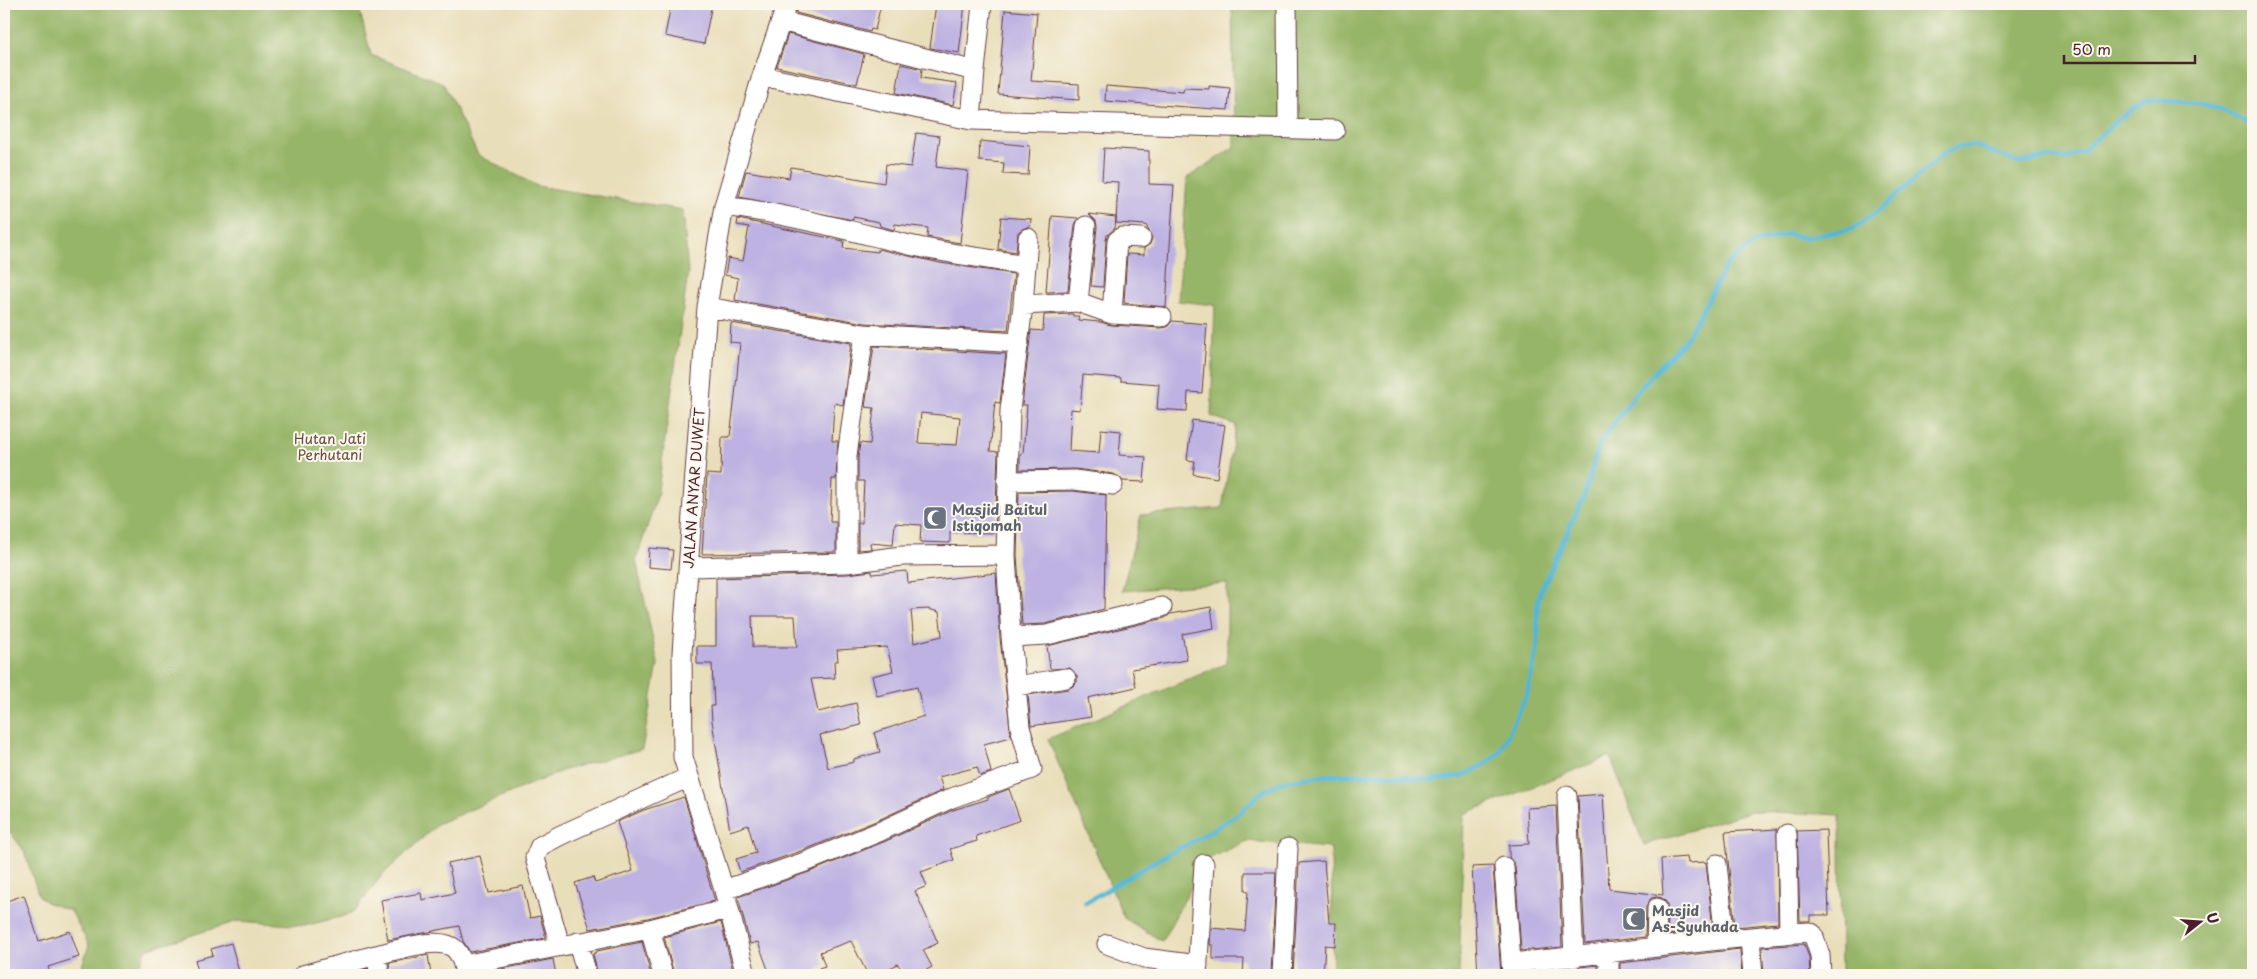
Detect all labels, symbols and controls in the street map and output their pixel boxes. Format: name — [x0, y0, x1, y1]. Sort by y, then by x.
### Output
scale bar — [2064, 32, 2196, 64]
text: 50 m — [2072, 37, 2111, 60]
street label: JALAN ANYAR DUWET — [677, 406, 710, 569]
park label: Hutan Jati Perhutani — [294, 428, 366, 465]
place label: Masjid Baitul Istiqomah — [952, 499, 1047, 536]
mosque icon: Masjid Baitul Istiqomah — [922, 505, 948, 531]
north arrow — [2174, 896, 2224, 946]
place label: Masjid As-Syuhada — [1652, 900, 1739, 937]
mosque icon: Masjid As-Syuhada — [1621, 906, 1647, 932]
text: U — [2201, 910, 2225, 926]

